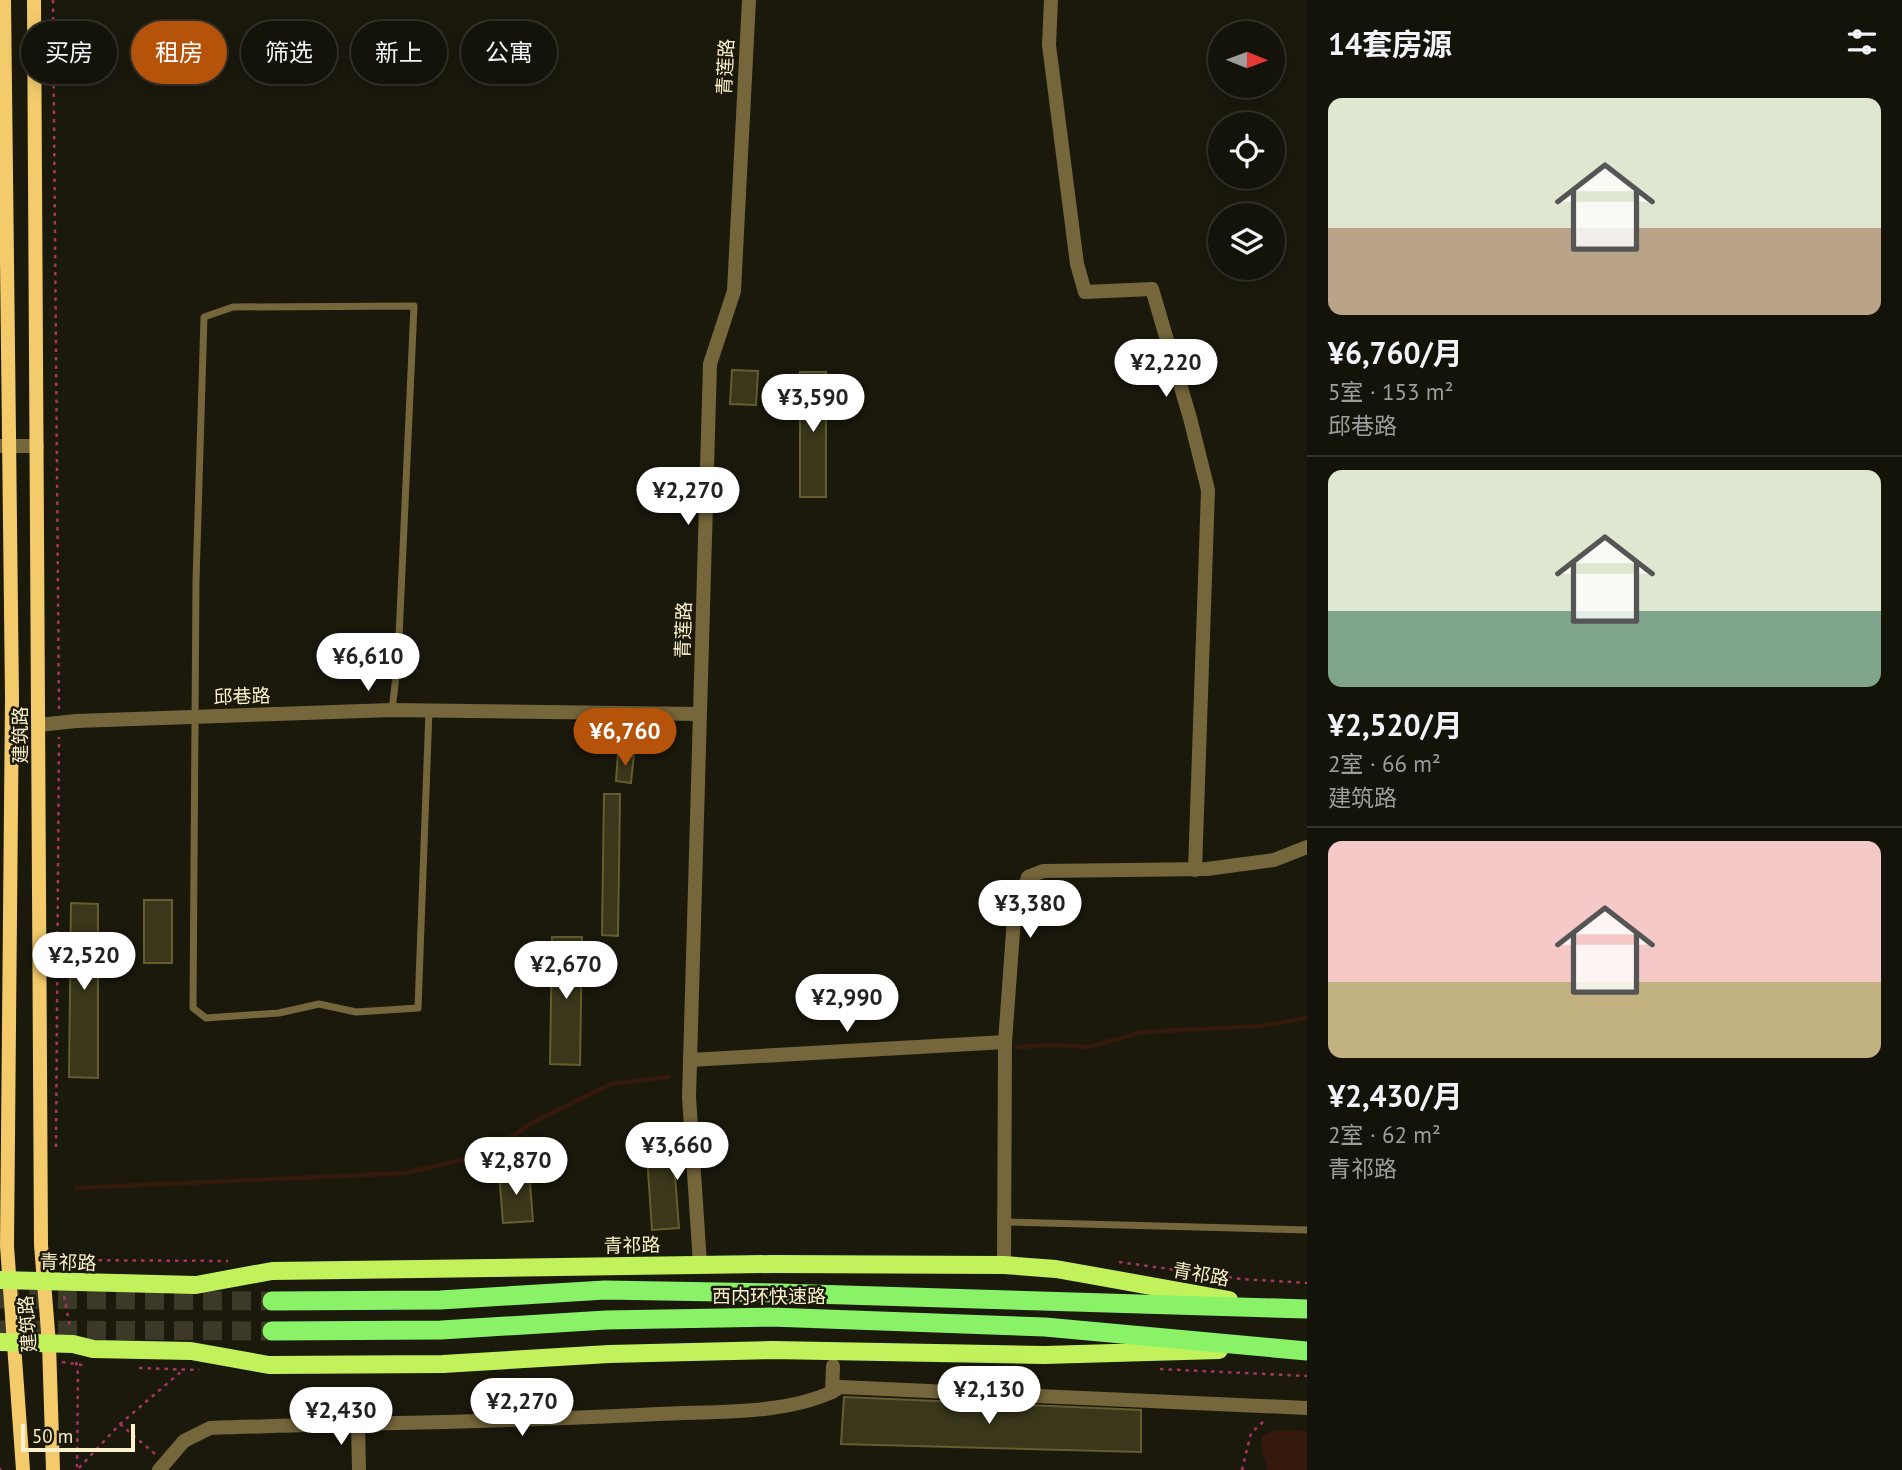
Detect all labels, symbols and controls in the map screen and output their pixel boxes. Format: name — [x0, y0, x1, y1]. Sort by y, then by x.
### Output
chip: 买房 — [21, 21, 117, 84]
chip: 租房 — [131, 21, 227, 84]
chip: 筛选 — [241, 21, 337, 84]
chip: 新上 — [351, 21, 447, 84]
chip: 公寓 — [461, 21, 557, 84]
north arrow — [1208, 21, 1284, 98]
map controls — [1208, 21, 1285, 280]
icon: filters — [1843, 23, 1881, 61]
text: 14套房源 — [1328, 24, 1452, 63]
street label: 青莲路 — [712, 38, 738, 96]
button: locate — [1208, 112, 1285, 189]
icon: home — [1542, 144, 1668, 270]
button: layers — [1208, 203, 1285, 280]
text: ¥6,760/月 — [1328, 333, 1463, 372]
pin: ¥2,220 — [1109, 340, 1223, 399]
text: ¥2,220 — [1130, 347, 1202, 376]
pin: ¥3,590 — [756, 374, 870, 434]
text: 5室 · 153 m² — [1328, 377, 1453, 406]
text: ¥3,590 — [777, 382, 849, 411]
text: 邱巷路 — [1328, 411, 1397, 440]
pin: ¥2,270 — [631, 468, 745, 527]
text: ¥2,270 — [652, 475, 724, 504]
icon: home — [1542, 516, 1668, 642]
street label: 青莲路 — [670, 601, 696, 659]
pin: ¥6,610 — [311, 634, 425, 693]
text: ¥6,610 — [332, 641, 404, 670]
street label: 邱巷路 — [213, 683, 271, 709]
text: ¥2,520/月 — [1328, 705, 1463, 744]
street label: 建筑路 — [8, 706, 32, 764]
pin: ¥6,760 — [568, 708, 682, 768]
text: ¥6,760 — [589, 716, 661, 745]
text: 2室 · 66 m² — [1328, 749, 1441, 778]
text: 建筑路 — [1328, 783, 1397, 812]
pin: ¥3,380 — [973, 880, 1087, 940]
icon: home — [1542, 887, 1668, 1013]
text: ¥3,380 — [994, 888, 1066, 917]
pin: ¥2,520 — [27, 932, 141, 992]
text: ¥2,520 — [48, 940, 120, 969]
pin: ¥2,670 — [509, 942, 623, 1001]
text: ¥2,670 — [530, 949, 602, 978]
pin: ¥2,990 — [790, 974, 904, 1034]
text: ¥2,990 — [811, 982, 883, 1011]
text: ¥2,430/月 — [1328, 1076, 1463, 1115]
text: 2室 · 62 m² — [1328, 1120, 1441, 1149]
pin: ¥3,660 — [620, 1122, 734, 1182]
text: ¥3,660 — [641, 1130, 713, 1159]
pin: ¥2,870 — [459, 1138, 573, 1197]
text: ¥2,870 — [480, 1145, 552, 1174]
text: 青祁路 — [1328, 1154, 1397, 1183]
street label: 青祁路 — [603, 1233, 661, 1257]
street label: 青祁路 — [39, 1249, 97, 1275]
street label: 青祁路 — [1171, 1257, 1231, 1291]
street label: 西内环快速路 — [712, 1284, 826, 1308]
street label: 建筑路 — [13, 1295, 41, 1353]
pin: ¥2,130 — [932, 1366, 1046, 1426]
text: ¥2,130 — [953, 1374, 1025, 1403]
pin: ¥2,270 — [465, 1378, 579, 1438]
text: ¥2,270 — [486, 1386, 558, 1415]
pin: ¥2,430 — [284, 1388, 398, 1447]
text: ¥2,430 — [305, 1395, 377, 1424]
scale bar — [21, 1421, 135, 1453]
text: 50 m — [32, 1424, 73, 1448]

